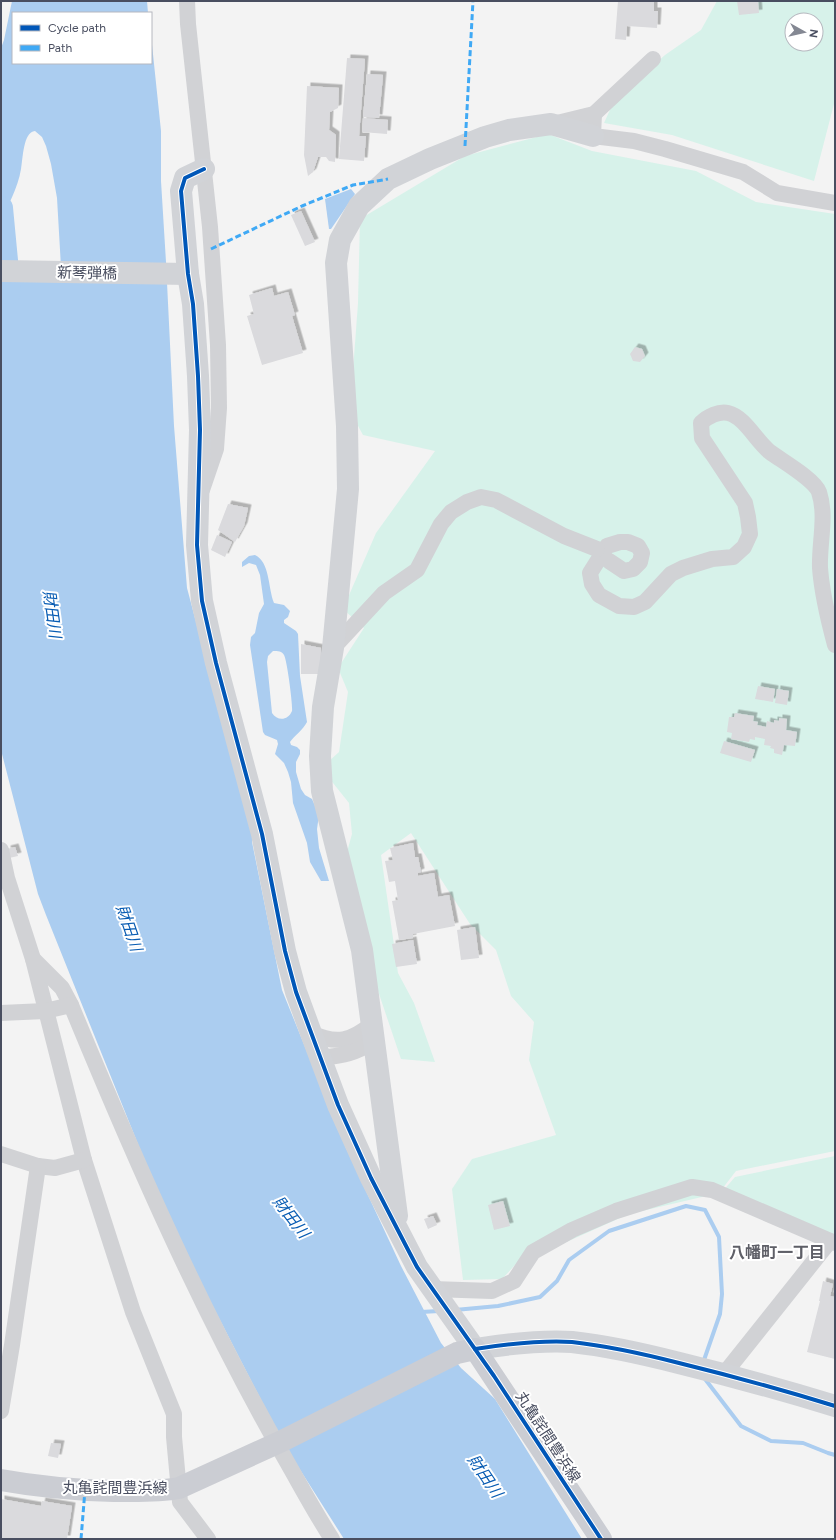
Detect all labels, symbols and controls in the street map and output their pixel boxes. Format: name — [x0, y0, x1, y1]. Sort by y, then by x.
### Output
legend — [12, 12, 152, 64]
north arrow — [784, 12, 824, 52]
text: Cycle path — [48, 21, 106, 35]
text: N — [806, 28, 820, 38]
text: Path — [48, 41, 72, 55]
street label: 新琴弾橋 — [57, 263, 117, 283]
water label: 財田川 — [39, 589, 65, 641]
water label: 財田川 — [112, 902, 146, 956]
water label: 財田川 — [269, 1192, 314, 1243]
district label: 八幡町一丁目 — [729, 1243, 825, 1262]
street label: 丸亀詫間豊浜線 — [512, 1388, 584, 1486]
water label: 財田川 — [464, 1451, 507, 1503]
street label: 丸亀詫間豊浜線 — [62, 1479, 168, 1497]

